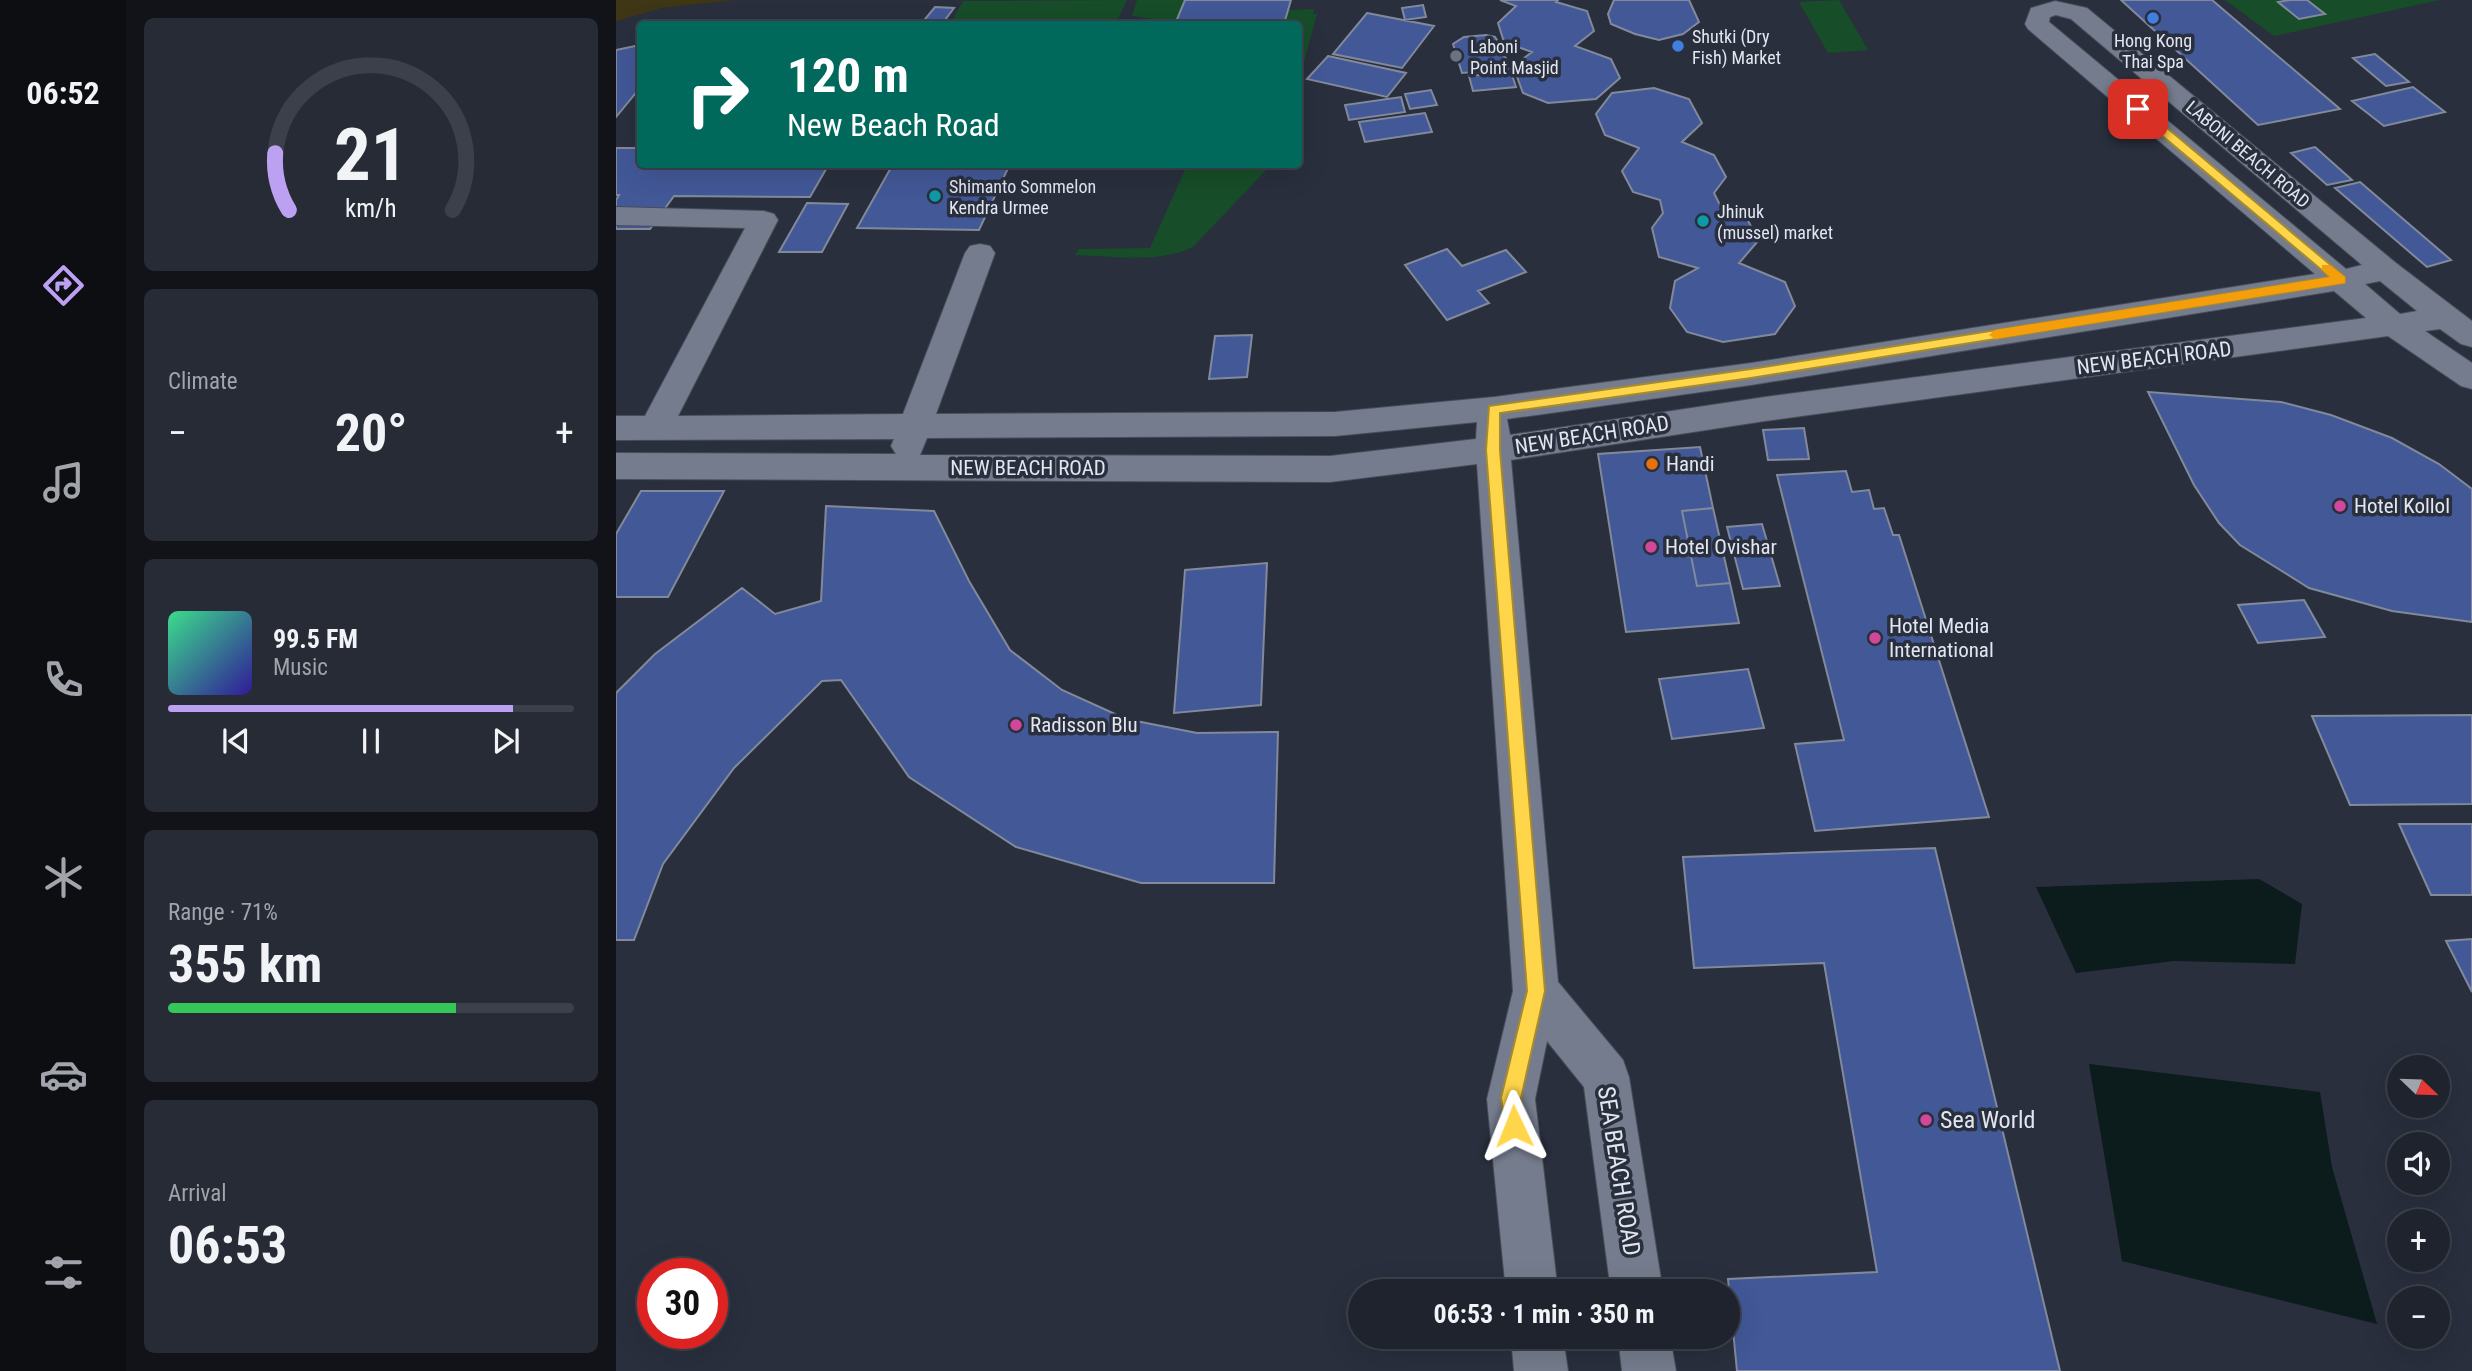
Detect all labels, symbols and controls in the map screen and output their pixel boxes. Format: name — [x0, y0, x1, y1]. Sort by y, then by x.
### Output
marker: Hong Kong Thai Spa — [2145, 10, 2161, 26]
place label: Shutki (Dry Fish) Market — [1692, 26, 1781, 69]
place label: Hong Kong Thai Spa — [2114, 30, 2192, 72]
place label: Laboni Point Masjid — [1470, 36, 1559, 78]
marker: Shutki (Dry Fish) Market — [1670, 38, 1686, 54]
text: 120 m — [787, 47, 909, 104]
marker: Laboni Point Masjid — [1448, 48, 1464, 64]
icon: right — [672, 49, 763, 140]
text: 06:52 — [26, 74, 100, 112]
pin — [2108, 79, 2168, 139]
icon: arrive — [2119, 90, 2157, 128]
street label: LABONI BEACH ROAD — [2182, 96, 2314, 212]
text: New Beach Road — [787, 106, 1000, 144]
text: 21 — [334, 113, 408, 199]
place label: Shimanto Sommelon Kendra Urmee — [949, 176, 1096, 218]
marker: Shimanto Sommelon Kendra Urmee — [927, 188, 943, 204]
text: km/h — [345, 194, 397, 223]
place label: Jhinuk (mussel) market — [1717, 201, 1833, 244]
marker: Jhinuk (mussel) market — [1695, 213, 1711, 229]
icon: directions — [39, 261, 88, 310]
street label: NEW BEACH ROAD — [2075, 337, 2233, 379]
text: Climate — [168, 368, 238, 395]
text: 20° — [335, 403, 407, 464]
text: − — [168, 411, 187, 455]
text: + — [555, 411, 574, 455]
street label: NEW BEACH ROAD — [1513, 411, 1671, 459]
place label: Handi — [1666, 452, 1715, 476]
street label: NEW BEACH ROAD — [950, 456, 1106, 480]
marker: Handi — [1644, 456, 1660, 472]
icon: music — [39, 458, 88, 507]
place label: Hotel Kollol — [2354, 494, 2450, 518]
marker: Hotel Kollol — [2332, 498, 2348, 514]
place label: Hotel Ovishar — [1665, 535, 1777, 559]
marker: Hotel Ovishar — [1643, 539, 1659, 555]
place label: Hotel Media International — [1889, 614, 1994, 662]
text: 99.5 FM — [273, 624, 358, 654]
marker: Hotel Media International — [1867, 630, 1883, 646]
text: Music — [273, 654, 328, 681]
icon: phone — [39, 655, 88, 704]
place label: Radisson Blu — [1030, 713, 1138, 737]
marker: Radisson Blu — [1008, 717, 1024, 733]
icon: previous — [217, 722, 255, 760]
icon: pause — [352, 722, 390, 760]
icon: next — [487, 722, 525, 760]
icon: climate — [39, 853, 88, 902]
text: Range · 71% — [168, 899, 278, 926]
text: 355 km — [168, 934, 322, 995]
icon: car — [39, 1050, 88, 1099]
north arrow — [2387, 1055, 2450, 1118]
map controls — [2387, 1055, 2450, 1349]
street label: SEA BEACH ROAD — [1592, 1084, 1646, 1258]
position arrow — [1477, 1089, 1551, 1163]
place label: Sea World — [1940, 1106, 2035, 1134]
marker: Sea World — [1918, 1112, 1934, 1128]
button: sound — [2387, 1132, 2450, 1195]
text: Arrival — [168, 1180, 227, 1207]
button: + — [2387, 1209, 2450, 1272]
text: 06:53 — [168, 1215, 287, 1276]
icon: filters — [39, 1248, 88, 1297]
speed limit sign: 30 — [637, 1258, 728, 1349]
button: − — [2387, 1286, 2450, 1349]
text: 06:53 · 1 min · 350 m — [1434, 1299, 1654, 1329]

